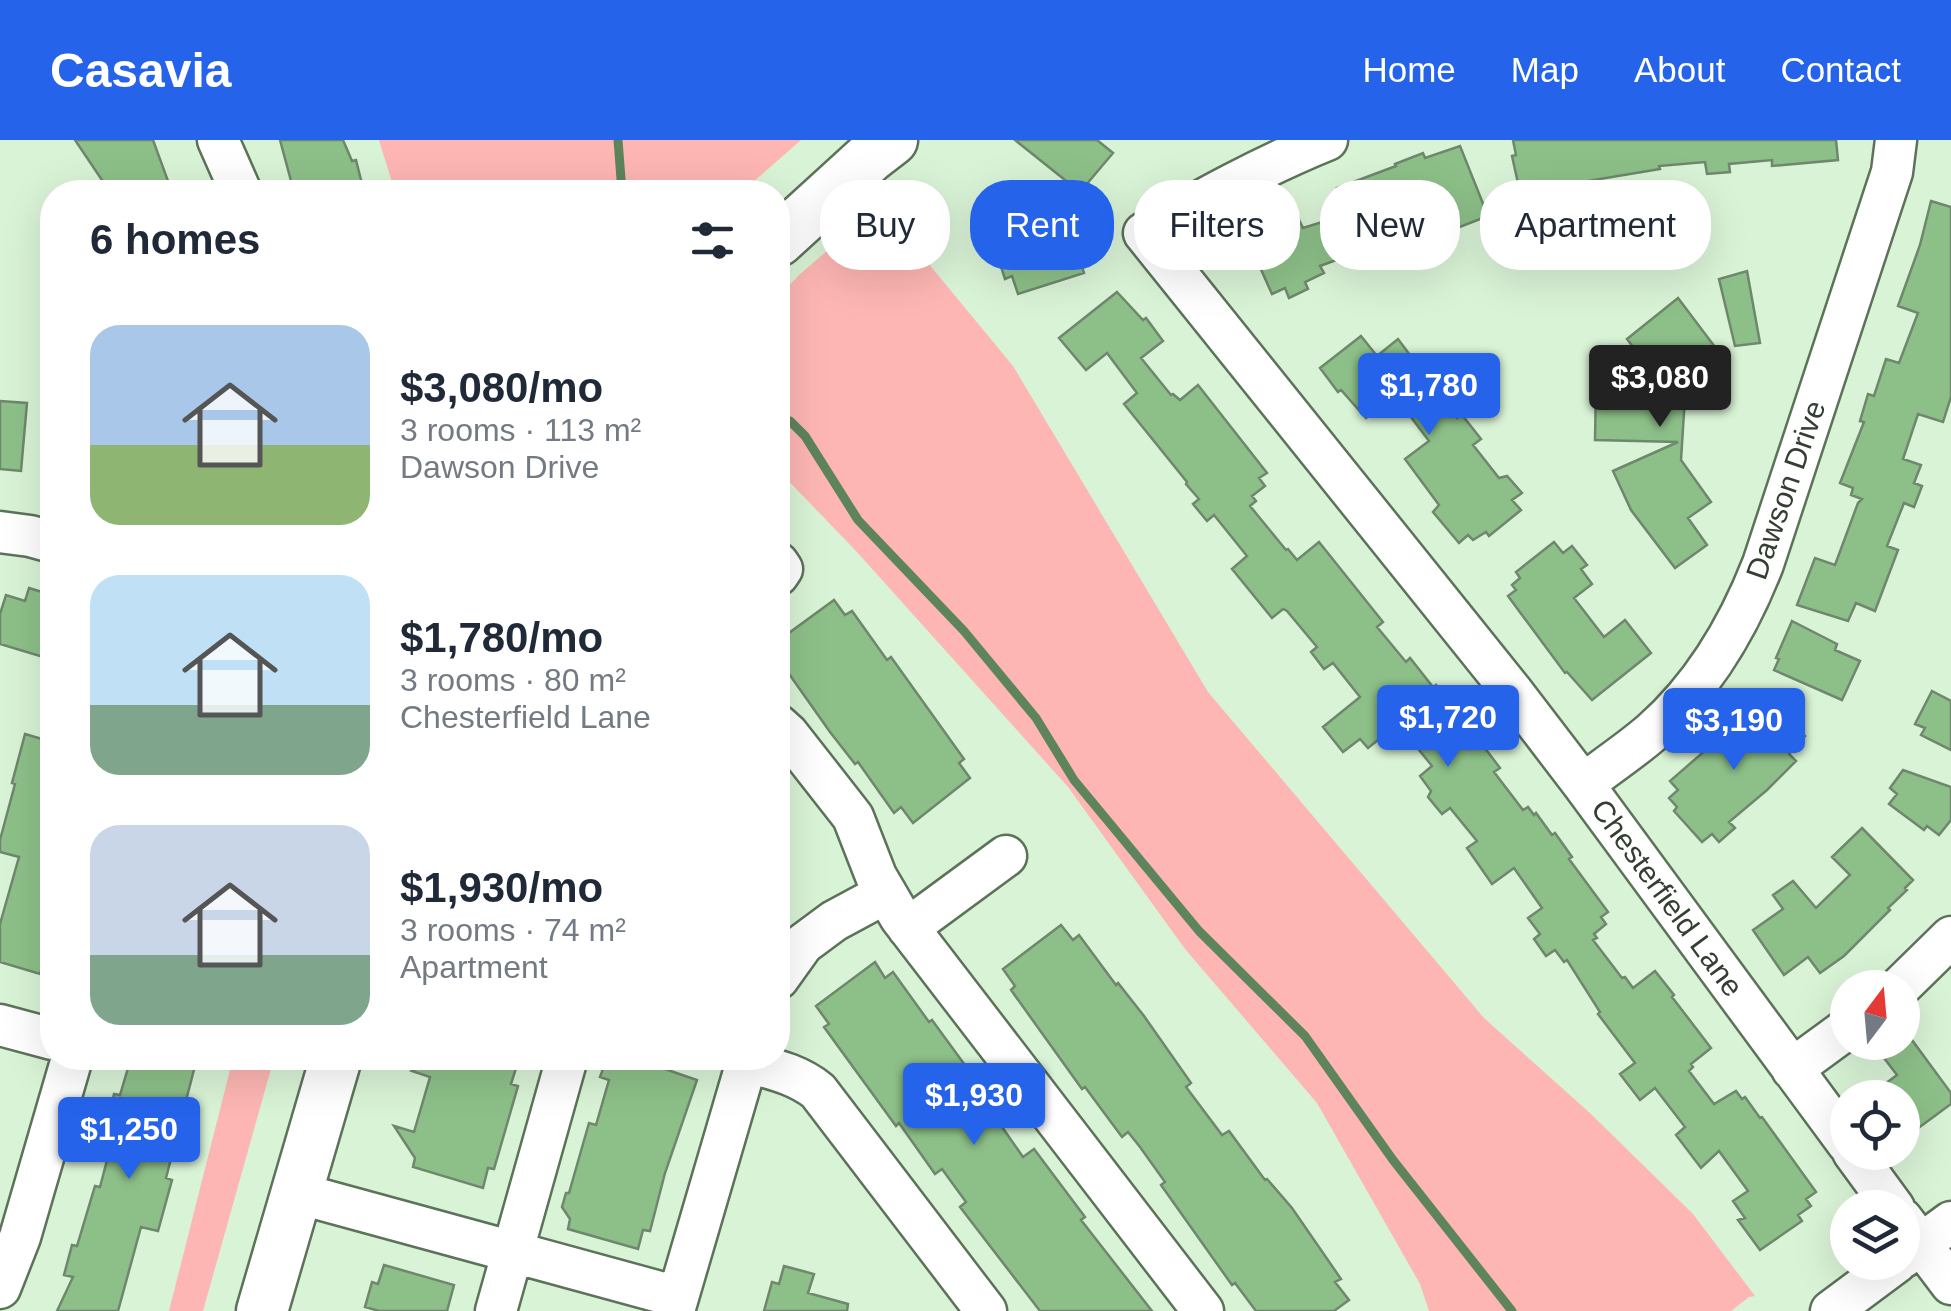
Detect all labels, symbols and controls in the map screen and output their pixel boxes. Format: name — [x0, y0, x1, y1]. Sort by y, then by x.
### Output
text: Casavia — [50, 44, 231, 97]
text: Home — [1362, 50, 1456, 89]
text: Map — [1511, 50, 1579, 89]
text: About — [1634, 50, 1725, 89]
text: Contact — [1780, 50, 1901, 89]
chip: Buy — [820, 180, 950, 270]
chip: Rent — [970, 180, 1114, 270]
chip: Filters — [1134, 180, 1300, 270]
chip: New — [1320, 180, 1460, 270]
chip: Apartment — [1480, 180, 1711, 270]
icon: filters — [685, 213, 740, 268]
text: 6 homes — [90, 216, 260, 263]
pin: $3,080 — [1579, 345, 1741, 430]
pin: $1,780 — [1348, 353, 1510, 438]
text: $3,080 — [1611, 359, 1709, 395]
text: $3,080/mo — [400, 364, 603, 411]
icon: home — [170, 365, 290, 485]
text: $1,780 — [1380, 367, 1478, 403]
street label: Dawson Drive — [1740, 396, 1832, 583]
text: 3 rooms · 113 m² — [400, 412, 641, 448]
text: Dawson Drive — [400, 449, 599, 485]
text: $1,780/mo — [400, 614, 603, 661]
icon: home — [170, 615, 290, 735]
text: 3 rooms · 80 m² — [400, 662, 626, 698]
pin: $1,720 — [1367, 685, 1529, 770]
pin: $3,190 — [1653, 688, 1815, 773]
text: Chesterfield Lane — [400, 699, 651, 735]
text: $1,720 — [1399, 699, 1497, 735]
text: $3,190 — [1685, 702, 1783, 738]
street label: Chesterfield Lane — [1585, 793, 1750, 1003]
text: $1,930/mo — [400, 864, 603, 911]
icon: home — [170, 865, 290, 985]
text: 3 rooms · 74 m² — [400, 912, 626, 948]
text: Apartment — [400, 949, 548, 985]
north arrow — [1830, 970, 1920, 1060]
map controls — [1830, 970, 1920, 1280]
pin: $1,930 — [893, 1063, 1055, 1148]
text: $1,930 — [925, 1077, 1023, 1113]
button: locate — [1830, 1080, 1920, 1170]
pin: $1,250 — [48, 1097, 210, 1182]
text: $1,250 — [80, 1111, 178, 1147]
button: layers — [1830, 1190, 1920, 1280]

